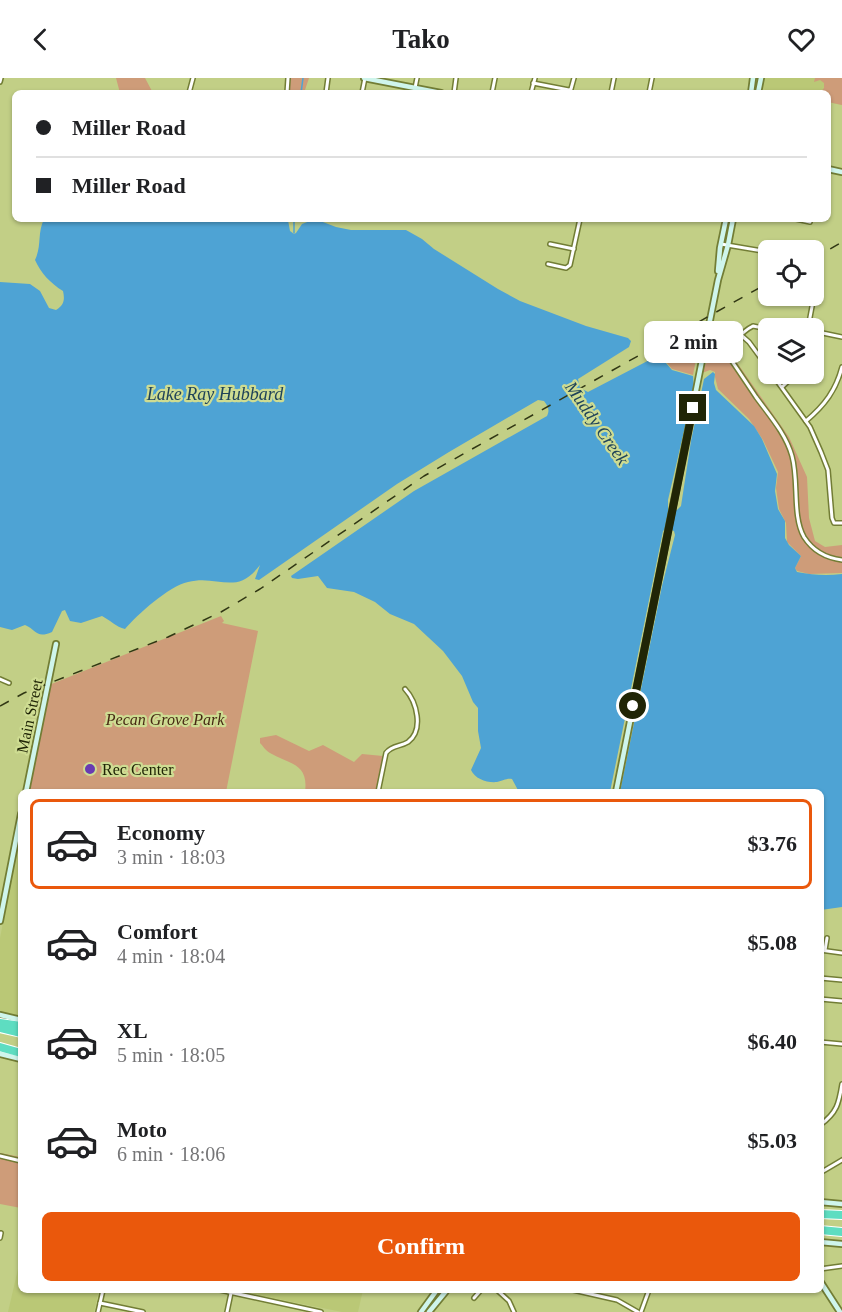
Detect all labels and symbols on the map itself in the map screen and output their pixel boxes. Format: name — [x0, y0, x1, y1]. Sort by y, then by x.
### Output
callout: 2 min — [644, 321, 742, 363]
water label: Muddy Creek — [560, 377, 634, 469]
water label: Lake Ray Hubbard — [146, 384, 284, 404]
route end — [679, 394, 706, 421]
street label: Main Street — [13, 677, 46, 755]
route start — [619, 692, 646, 719]
park label: Pecan Grove Park — [105, 711, 225, 728]
place label: Rec Center — [102, 761, 174, 778]
marker: Rec Center — [83, 762, 97, 776]

